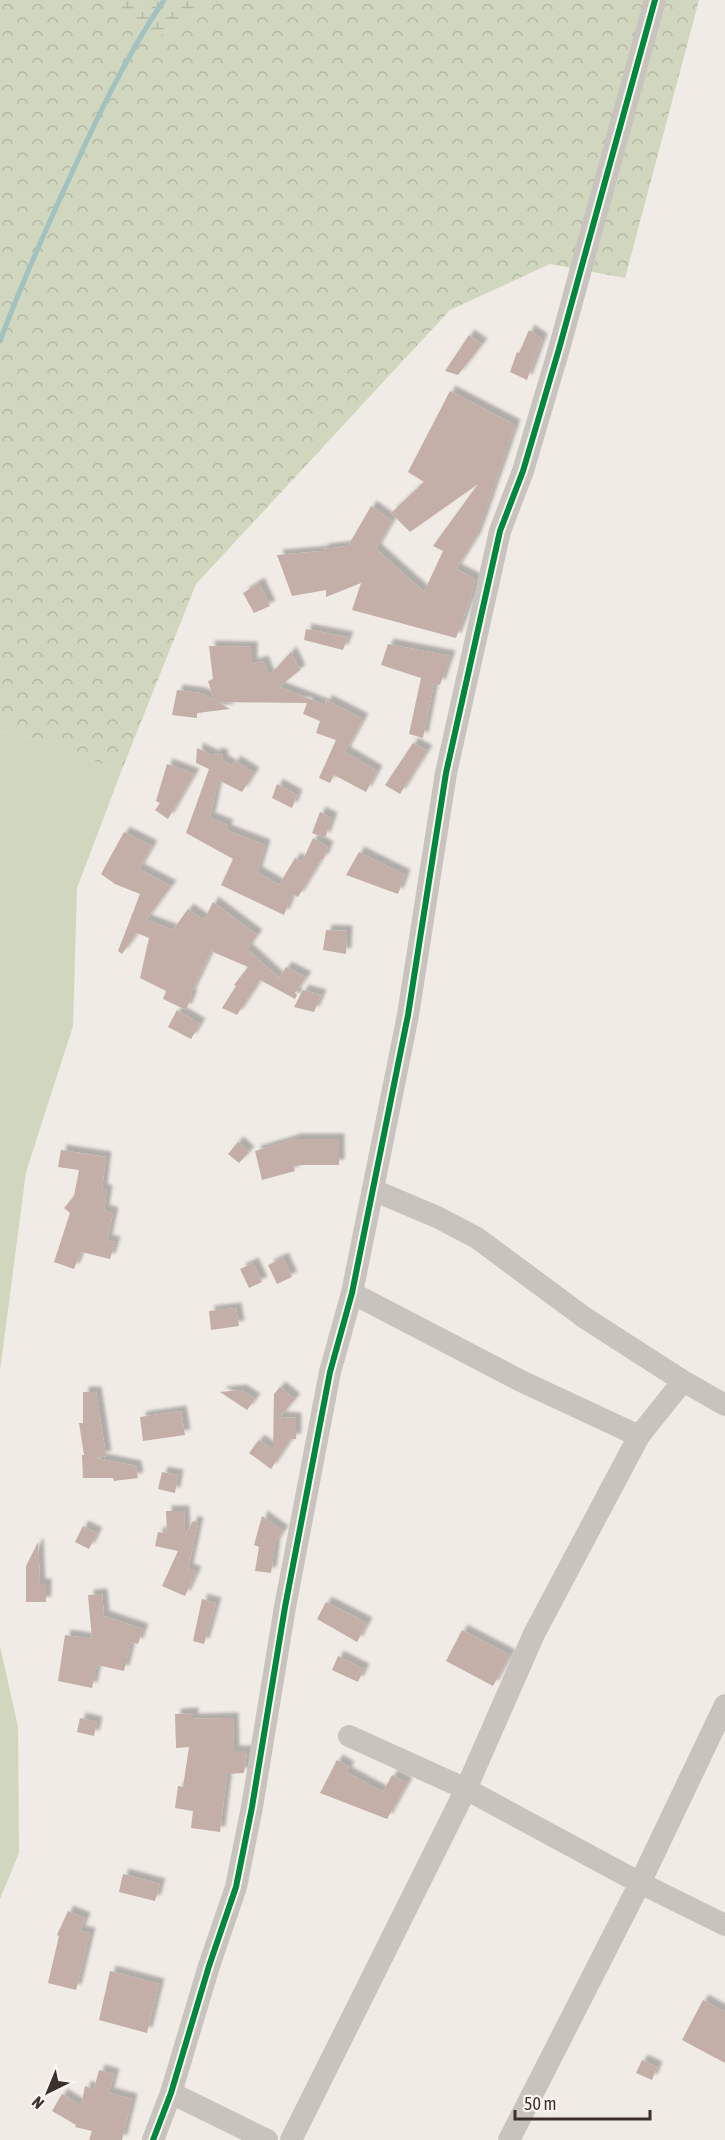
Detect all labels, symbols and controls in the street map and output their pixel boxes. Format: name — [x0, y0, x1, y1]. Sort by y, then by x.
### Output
north arrow — [18, 2062, 78, 2122]
scale bar — [515, 2083, 650, 2121]
text: N — [28, 2093, 47, 2113]
text: 50 m — [524, 2093, 556, 2114]

